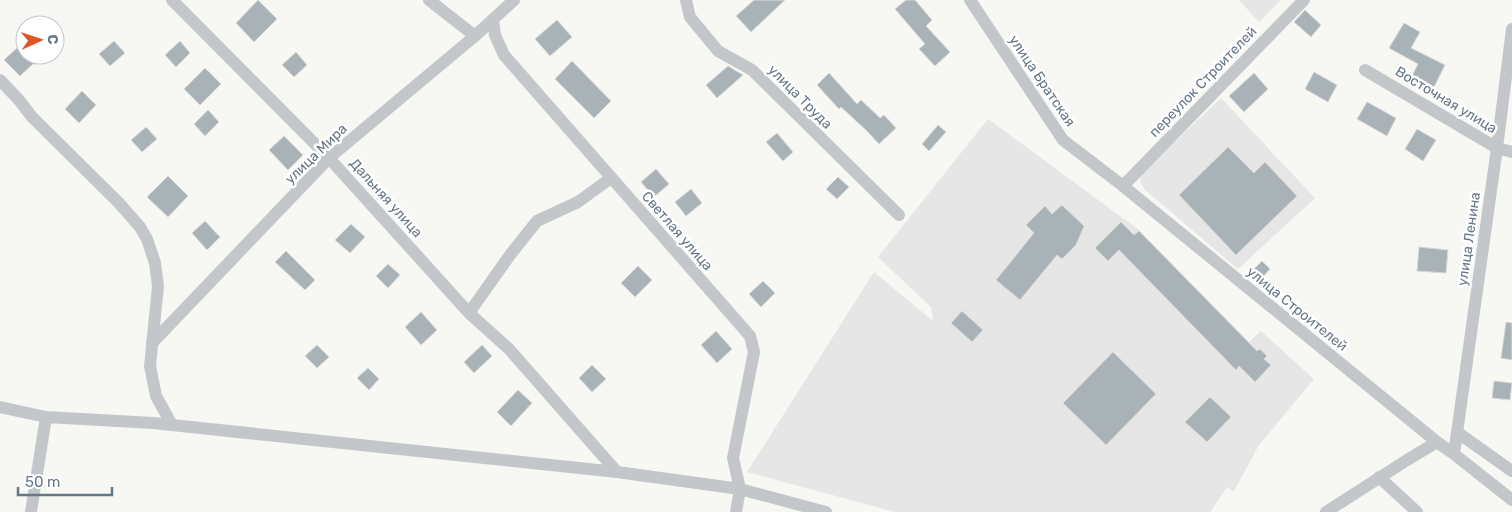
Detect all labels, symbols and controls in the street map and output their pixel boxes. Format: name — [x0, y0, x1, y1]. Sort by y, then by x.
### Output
north arrow — [15, 15, 65, 65]
street label: переулок Строителей — [1146, 23, 1260, 141]
street label: улица Братская — [1005, 32, 1079, 130]
text: С — [44, 34, 61, 45]
street label: улица Труда — [764, 61, 836, 133]
street label: Восточная улица — [1392, 63, 1500, 137]
street label: улица Мира — [282, 120, 350, 188]
street label: Дальняя улица — [346, 155, 426, 241]
street label: Светлая улица — [638, 188, 716, 274]
street label: улица Ленина — [1454, 191, 1484, 287]
street label: улица Строителей — [1243, 263, 1351, 355]
scale bar — [18, 464, 111, 496]
text: 50 m — [25, 473, 60, 491]

